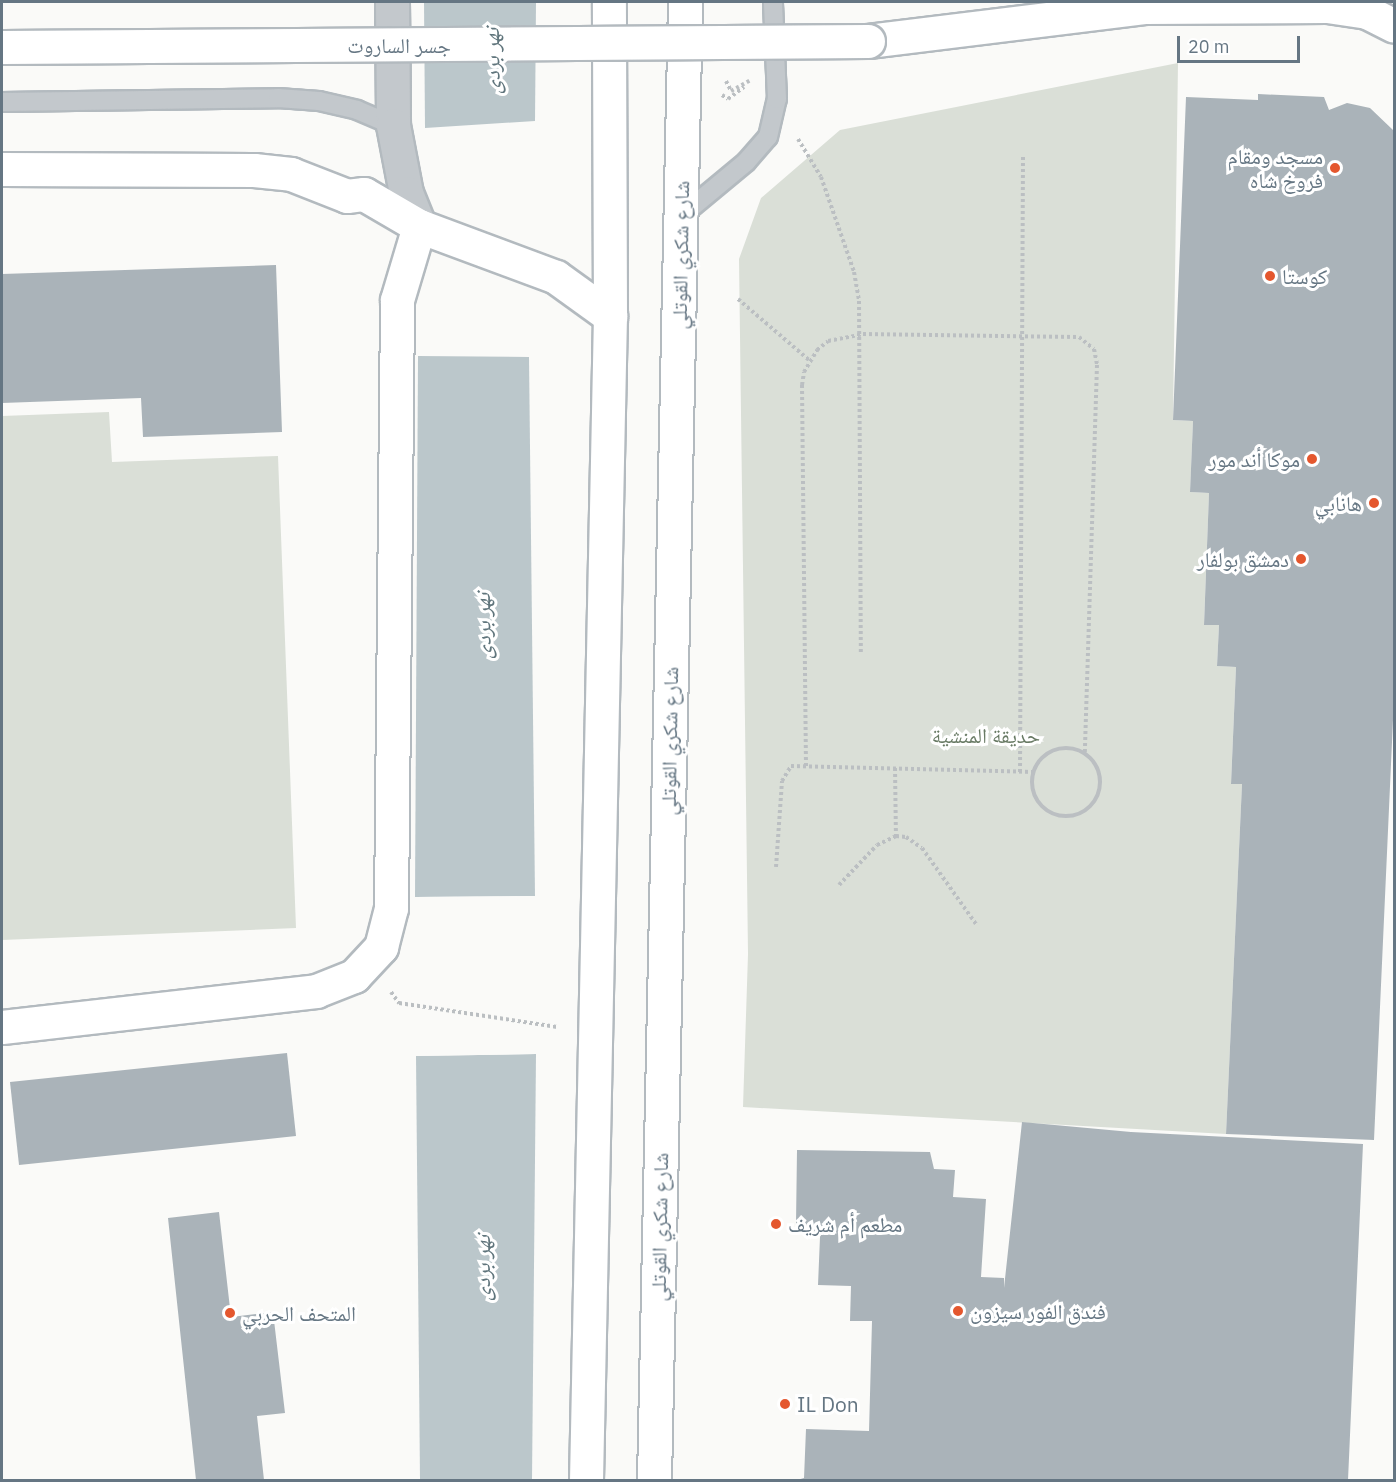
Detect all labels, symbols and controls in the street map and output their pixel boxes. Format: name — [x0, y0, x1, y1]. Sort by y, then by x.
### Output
scale bar — [1180, 24, 1303, 62]
water label: نهر بردى — [477, 28, 505, 94]
street label: جسر الساروت — [347, 32, 451, 58]
text: 20 m — [1188, 35, 1230, 58]
place label: مسجد ومقام فروخ شاه — [1227, 143, 1323, 193]
marker: مسجد ومقام فروخ شاه — [1328, 161, 1342, 175]
street label: شارع شكري القوتلي — [666, 180, 694, 330]
place label: كوستا — [1282, 263, 1327, 289]
marker: كوستا — [1263, 269, 1277, 283]
place label: موكا أند مور — [1208, 446, 1300, 472]
marker: موكا أند مور — [1305, 452, 1319, 466]
place label: هانابي — [1315, 490, 1362, 516]
marker: هانابي — [1367, 496, 1381, 510]
place label: دمشق بولفار — [1197, 546, 1289, 572]
marker: دمشق بولفار — [1294, 552, 1308, 566]
water label: نهر بردى — [468, 593, 496, 659]
street label: شارع شكري القوتلي — [655, 666, 683, 816]
park label: حديقة المنشية — [932, 722, 1040, 748]
street label: شارع شكري القوتلي — [645, 1152, 673, 1302]
place label: مطعم أم شريف — [788, 1211, 902, 1237]
marker: مطعم أم شريف — [769, 1217, 783, 1231]
water label: نهر بردى — [469, 1235, 495, 1301]
place label: فندق الفور سيزون — [970, 1298, 1106, 1324]
place label: المتحف الحربي — [242, 1300, 356, 1326]
marker: فندق الفور سيزون — [951, 1304, 965, 1318]
marker: المتحف الحربي — [223, 1306, 237, 1320]
place label: IL Don — [797, 1391, 859, 1417]
marker: IL Don — [778, 1397, 792, 1411]

